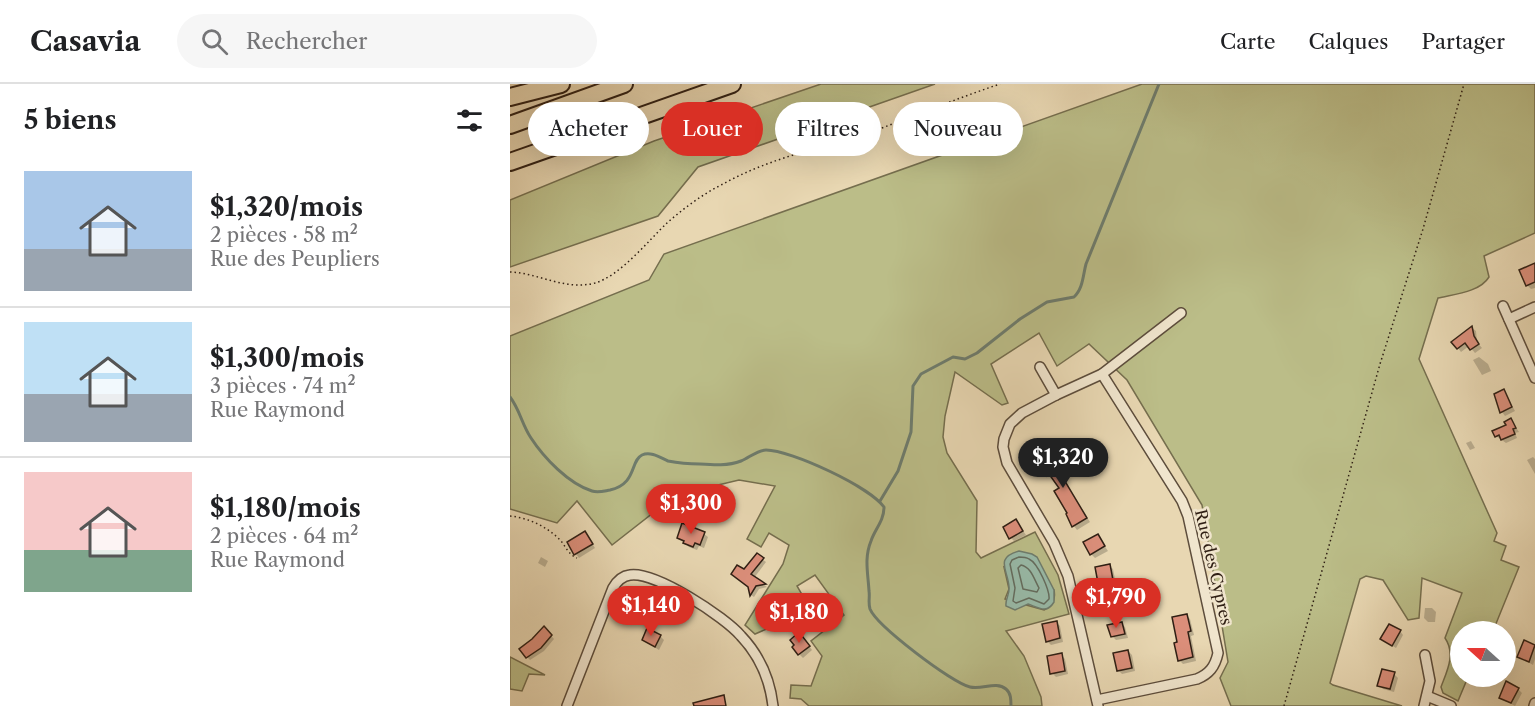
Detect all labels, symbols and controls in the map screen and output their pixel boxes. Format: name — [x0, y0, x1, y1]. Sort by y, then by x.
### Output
search box — [177, 14, 597, 68]
text: Casavia — [30, 24, 141, 58]
icon: search — [198, 25, 231, 58]
text: Rechercher — [246, 28, 367, 55]
text: Carte — [1220, 29, 1275, 54]
text: Calques — [1308, 29, 1388, 54]
text: Partager — [1421, 29, 1505, 54]
chip: Acheter — [528, 102, 649, 156]
chip: Louer — [661, 102, 763, 156]
chip: Filtres — [775, 102, 881, 156]
chip: Nouveau — [893, 102, 1023, 156]
text: 5 biens — [24, 104, 116, 136]
icon: filters — [453, 104, 486, 137]
text: $1,320/mois — [210, 191, 363, 223]
icon: home — [72, 195, 144, 267]
text: 2 pièces · 58 m² — [210, 223, 358, 247]
text: Rue des Peupliers — [210, 247, 380, 271]
text: $1,300/mois — [210, 342, 364, 374]
icon: home — [72, 346, 144, 418]
text: 3 pièces · 74 m² — [210, 374, 356, 398]
text: Rue Raymond — [210, 398, 345, 422]
pin: $1,320 — [1014, 438, 1112, 489]
text: $1,320 — [1032, 445, 1094, 469]
pin: $1,300 — [642, 484, 740, 535]
text: $1,300 — [660, 491, 722, 515]
text: $1,180/mois — [210, 492, 361, 524]
icon: home — [72, 496, 144, 568]
street label: Rue des Cypres — [1191, 507, 1237, 627]
text: 2 pièces · 64 m² — [210, 524, 359, 548]
text: Rue Raymond — [210, 548, 345, 572]
pin: $1,790 — [1067, 578, 1165, 629]
text: $1,790 — [1086, 585, 1146, 609]
pin: $1,140 — [602, 586, 700, 637]
text: $1,140 — [621, 593, 681, 617]
pin: $1,180 — [750, 593, 848, 644]
text: $1,180 — [769, 600, 829, 624]
north arrow — [1450, 621, 1516, 687]
map controls — [1450, 621, 1516, 687]

